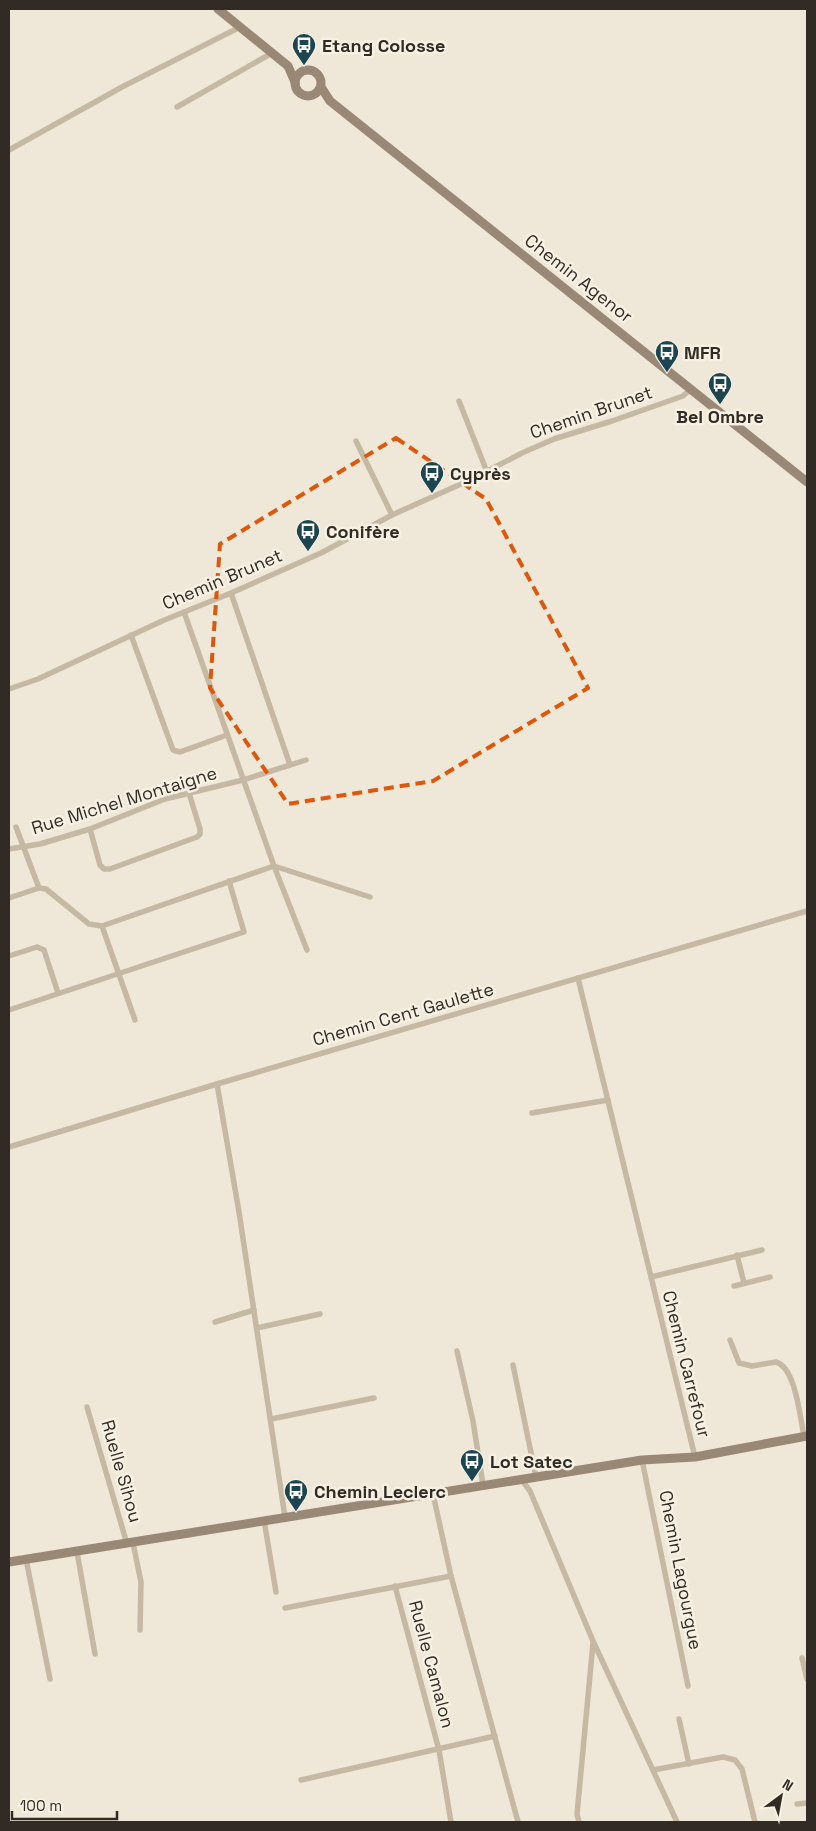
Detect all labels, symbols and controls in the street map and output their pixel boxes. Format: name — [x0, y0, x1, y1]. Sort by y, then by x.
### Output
bus stop icon: Etang Colosse — [291, 32, 317, 66]
place label: Etang Colosse — [322, 34, 445, 57]
street label: Chemin Agenor — [520, 229, 638, 328]
bus stop icon: MFR — [654, 339, 680, 373]
place label: MFR — [684, 341, 721, 364]
bus stop icon: Bel Ombre — [707, 371, 733, 405]
street label: Chemin Brunet — [527, 380, 655, 444]
place label: Bel Ombre — [676, 405, 764, 428]
bus stop icon: Cyprès — [419, 460, 445, 494]
place label: Cyprès — [450, 462, 511, 485]
bus stop icon: Conifère — [295, 518, 321, 552]
place label: Conifère — [326, 520, 400, 543]
street label: Chemin Brunet — [159, 543, 285, 615]
street label: Rue Michel Montaigne — [28, 761, 220, 839]
street label: Chemin Cent Gaulette — [310, 977, 496, 1051]
street label: Chemin Carrefour — [658, 1288, 716, 1440]
street label: Ruelle Sihou — [96, 1417, 148, 1525]
bus stop icon: Lot Satec — [459, 1448, 485, 1482]
place label: Lot Satec — [490, 1450, 573, 1473]
bus stop icon: Chemin Leclerc — [283, 1478, 309, 1512]
place label: Chemin Leclerc — [314, 1480, 446, 1503]
street label: Chemin Lagourgue — [654, 1488, 708, 1652]
street label: Ruelle Camalon — [404, 1598, 460, 1730]
north arrow — [756, 1771, 806, 1821]
text: N — [779, 1775, 797, 1795]
scale bar — [12, 1788, 118, 1820]
text: 100 m — [20, 1796, 62, 1815]

